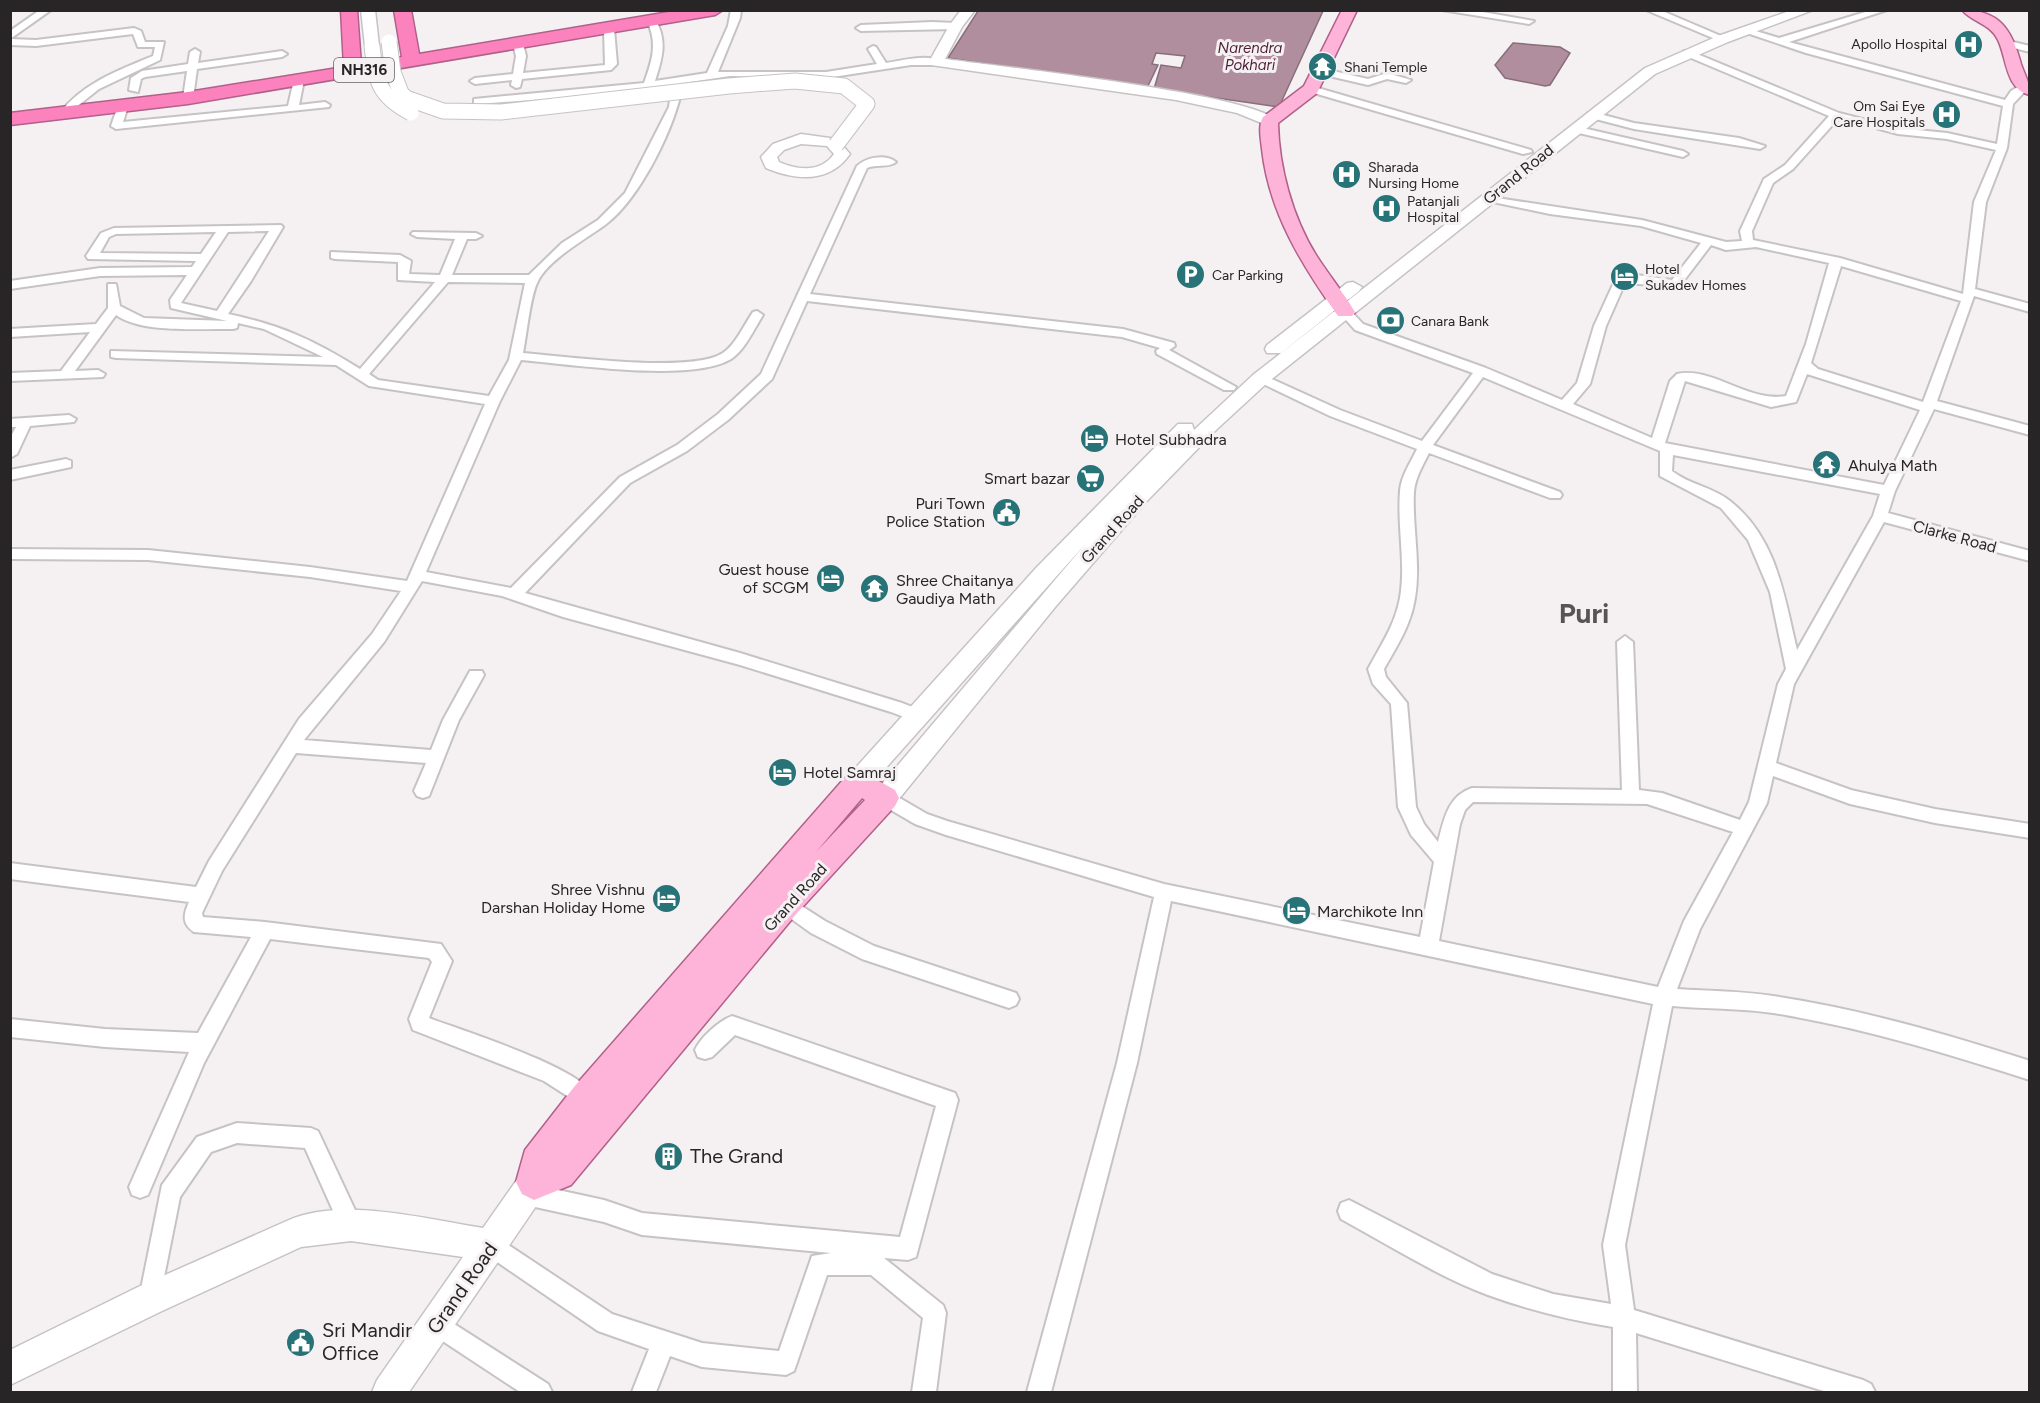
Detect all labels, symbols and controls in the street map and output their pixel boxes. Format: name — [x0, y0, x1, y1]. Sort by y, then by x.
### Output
hospital icon: Apollo Hospital — [1952, 28, 1984, 60]
place label: Apollo Hospital — [1851, 36, 1947, 53]
water label: Narendra Pokhari — [1218, 39, 1283, 74]
temple icon: Shani Temple — [1307, 51, 1339, 83]
road number: NH316 — [334, 58, 394, 82]
place label: Shani Temple — [1344, 59, 1428, 76]
place label: Om Sai Eye Care Hospitals — [1833, 98, 1925, 131]
hospital icon: Om Sai Eye Care Hospitals — [1930, 98, 1962, 130]
street label: Grand Road — [1479, 140, 1557, 208]
hospital icon: Sharada Nursing Home — [1331, 159, 1363, 191]
place label: Sharada Nursing Home — [1368, 159, 1459, 192]
hospital icon: Patanjali Hospital — [1370, 193, 1402, 225]
place label: Patanjali Hospital — [1407, 193, 1460, 226]
parking icon: Car Parking — [1175, 259, 1207, 291]
hotel icon: Hotel Sukadev Homes — [1608, 261, 1640, 293]
place label: Hotel Sukadev Homes — [1645, 261, 1746, 294]
place label: Car Parking — [1212, 267, 1283, 284]
bank icon: Canara Bank — [1374, 305, 1406, 337]
place label: Canara Bank — [1411, 313, 1489, 330]
hotel icon: Hotel Subhadra — [1078, 423, 1110, 455]
place label: Hotel Subhadra — [1115, 430, 1227, 449]
temple icon: Ahulya Math — [1811, 449, 1843, 481]
place label: Ahulya Math — [1848, 456, 1937, 475]
supermarket icon: Smart bazar — [1075, 462, 1107, 494]
place label: Smart bazar — [984, 469, 1071, 488]
street label: Grand Road — [1077, 491, 1148, 567]
place label: Puri Town Police Station — [886, 494, 985, 531]
public building icon: Puri Town Police Station — [990, 496, 1022, 528]
street label: Clarke Road — [1911, 516, 1999, 557]
place label: Guest house of SCGM — [718, 560, 809, 597]
hotel icon: Guest house of SCGM — [814, 562, 846, 594]
place label: Shree Chaitanya Gaudiya Math — [896, 571, 1013, 608]
temple icon: Shree Chaitanya Gaudiya Math — [859, 573, 891, 605]
district label: Puri — [1559, 596, 1609, 630]
hotel icon: Hotel Samraj — [766, 756, 798, 788]
place label: Hotel Samraj — [803, 763, 896, 782]
street label: Grand Road — [760, 859, 831, 935]
place label: Shree Vishnu Darshan Holiday Home — [481, 880, 645, 917]
hotel icon: Shree Vishnu Darshan Holiday Home — [650, 882, 682, 914]
hotel icon: Marchikote Inn — [1280, 895, 1312, 927]
place label: Marchikote Inn — [1317, 902, 1423, 921]
building icon: The Grand — [653, 1140, 685, 1172]
place label: The Grand — [690, 1144, 783, 1168]
street label: Grand Road — [422, 1238, 502, 1338]
place label: Sri Mandir Office — [322, 1318, 412, 1365]
public building icon: Sri Mandir Office — [285, 1326, 317, 1358]

